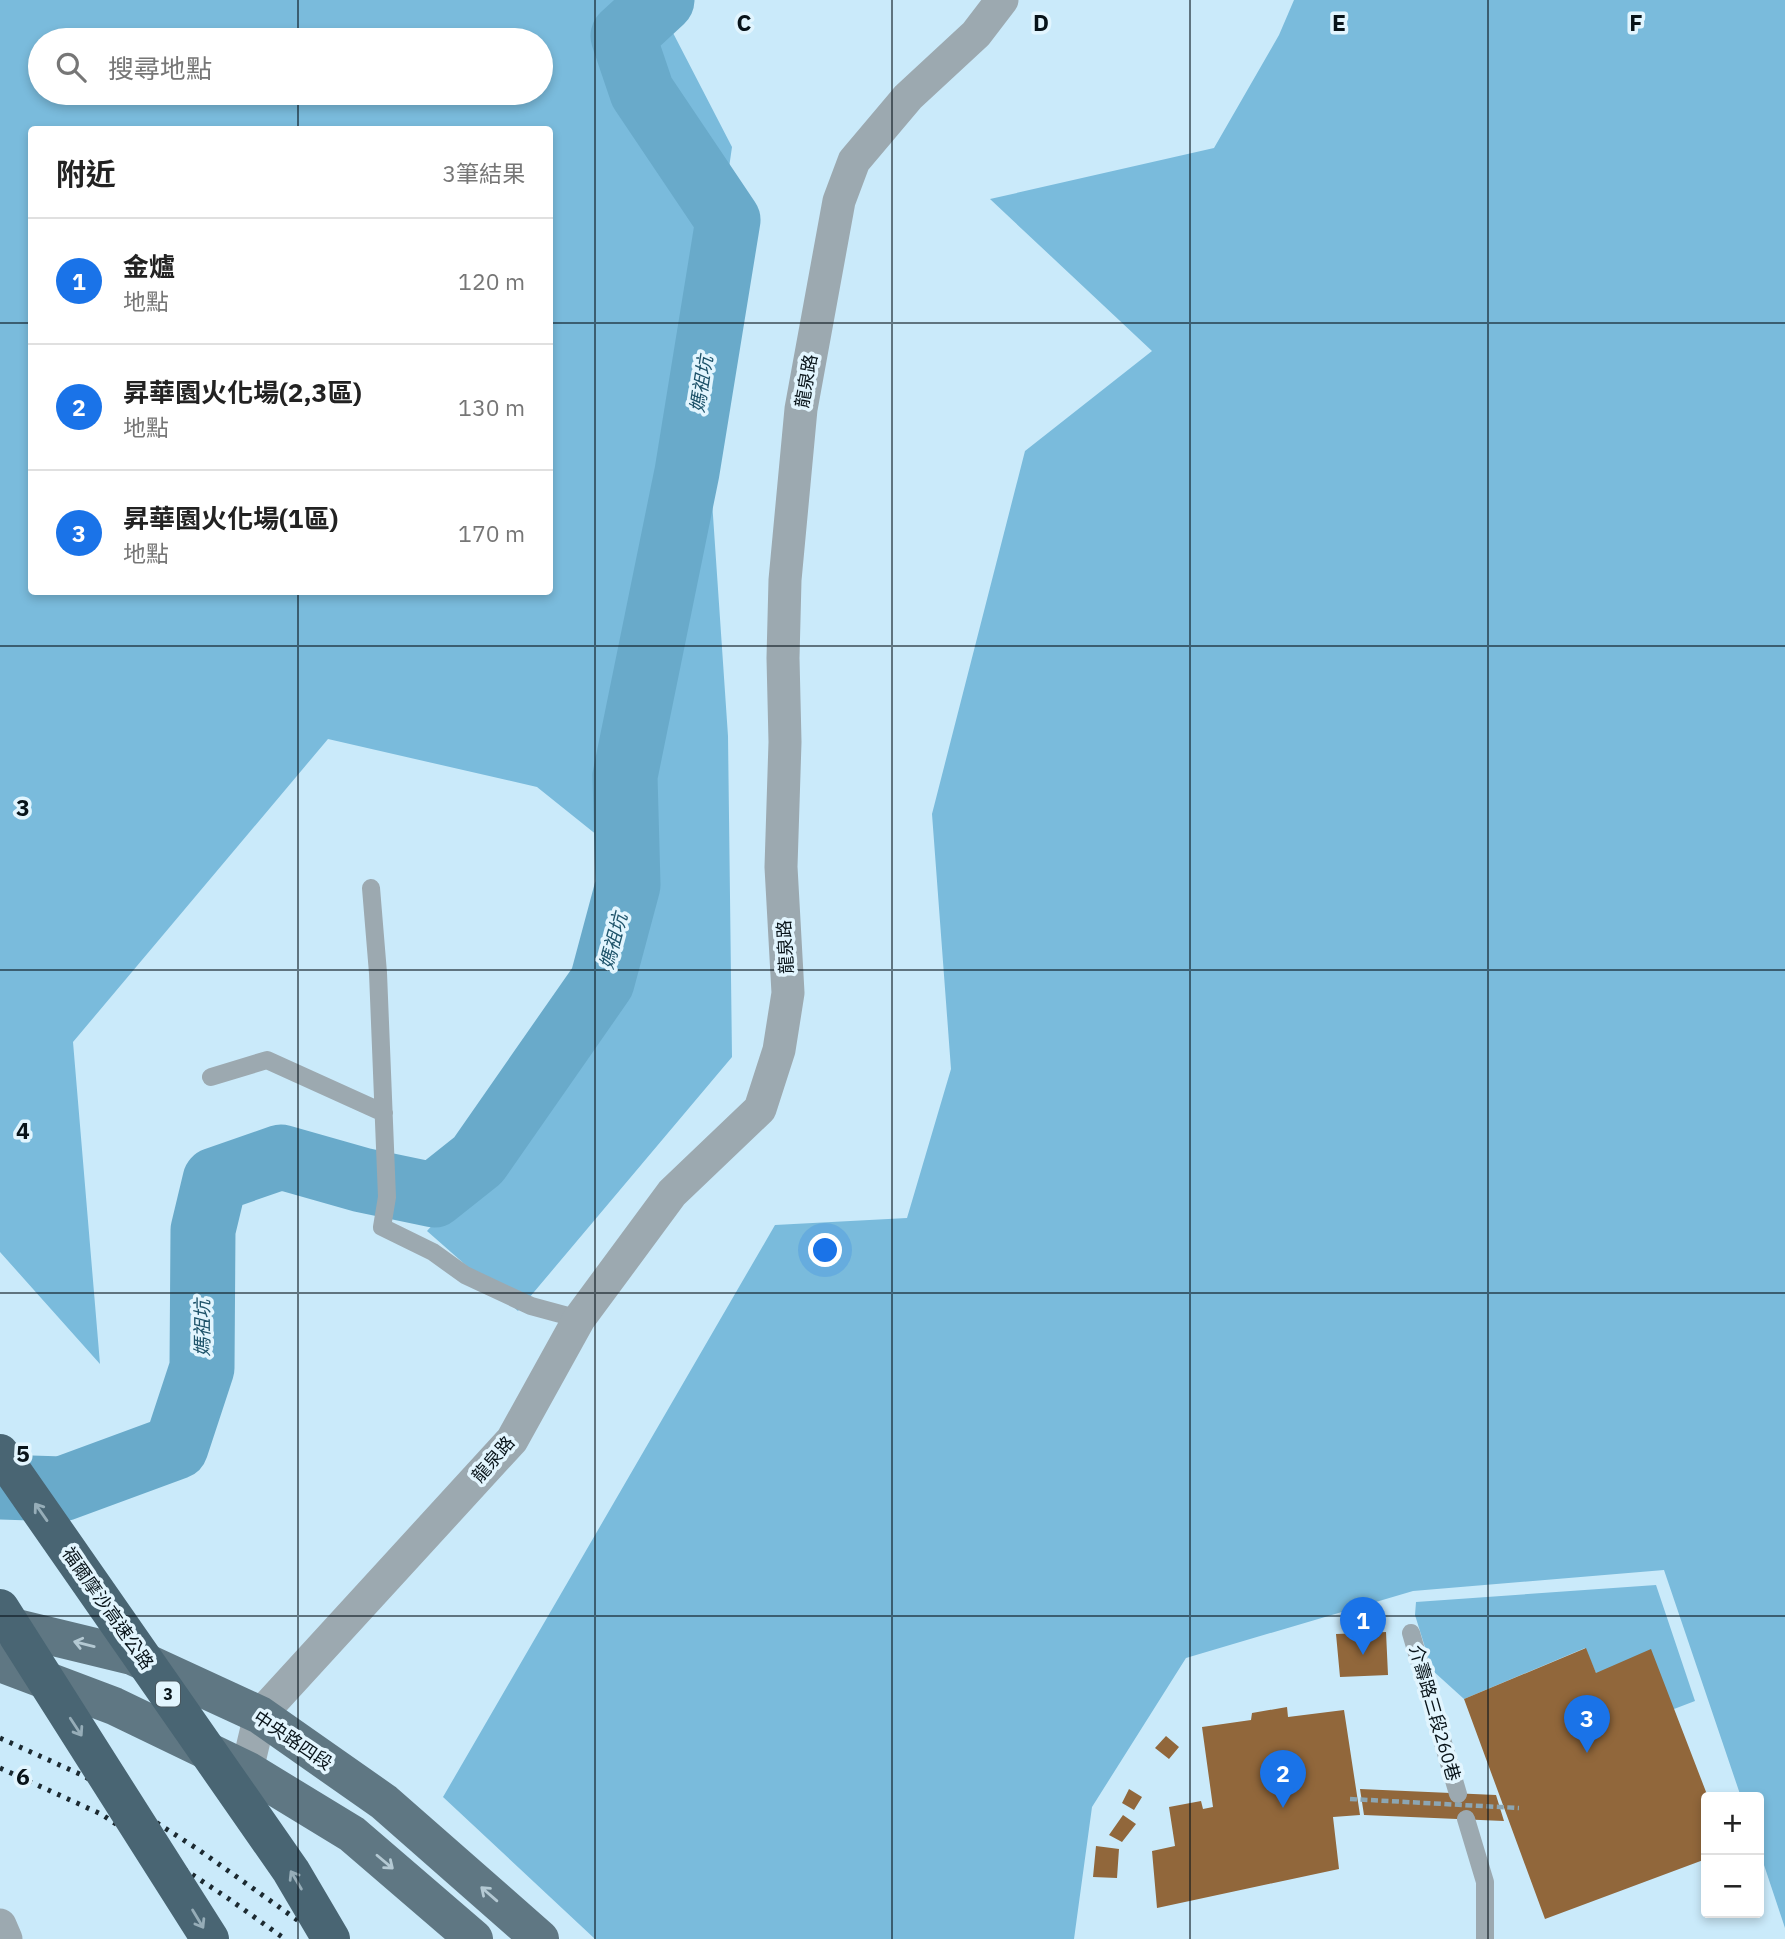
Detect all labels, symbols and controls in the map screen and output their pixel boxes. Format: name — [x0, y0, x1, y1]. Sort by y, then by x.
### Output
text: C — [737, 7, 752, 37]
text: D — [1033, 7, 1049, 37]
text: E — [1332, 7, 1346, 37]
text: F — [1629, 7, 1643, 37]
search box — [28, 28, 553, 105]
icon: search — [52, 48, 90, 86]
text: 搜尋地點 — [108, 51, 212, 85]
text: 附近 — [56, 154, 116, 193]
text: 3筆結果 — [442, 158, 525, 188]
text: 金爐 — [123, 249, 175, 283]
text: 1 — [72, 266, 86, 296]
text: 120 m — [458, 266, 525, 296]
text: 地點 — [123, 286, 169, 316]
water label: 媽祖坑 — [685, 351, 718, 414]
street label: 龍泉路 — [790, 352, 822, 410]
text: 昇華園火化場(2,3區) — [123, 375, 362, 409]
text: 2 — [72, 392, 86, 422]
text: 130 m — [458, 392, 525, 422]
text: 地點 — [123, 412, 169, 442]
text: 昇華園火化場(1區) — [123, 501, 338, 535]
text: 3 — [72, 518, 86, 548]
text: 170 m — [458, 518, 525, 548]
text: 地點 — [123, 538, 169, 568]
text: 3 — [16, 792, 30, 822]
water label: 媽祖坑 — [594, 907, 633, 972]
street label: 龍泉路 — [772, 919, 798, 975]
text: 4 — [16, 1115, 30, 1145]
your location — [808, 1233, 842, 1267]
water label: 媽祖坑 — [190, 1297, 214, 1357]
street label: 龍泉路 — [467, 1431, 519, 1487]
text: 5 — [16, 1438, 30, 1468]
one-way arrow — [34, 1503, 48, 1522]
street label: 福爾摩沙高速公路 — [57, 1542, 159, 1674]
pin: 1 — [1340, 1597, 1386, 1655]
one-way arrow — [73, 1637, 96, 1650]
street label: 介壽路三段260巷 — [1405, 1642, 1465, 1784]
road number: 3 — [156, 1682, 180, 1706]
pin: 3 — [1564, 1695, 1610, 1753]
street label: 中央路四段 — [249, 1705, 337, 1775]
one-way arrow — [70, 1717, 84, 1737]
pin: 2 — [1260, 1750, 1306, 1808]
text: 6 — [16, 1761, 30, 1791]
map controls — [1701, 1792, 1764, 1918]
button: + — [1701, 1792, 1764, 1855]
one-way arrow — [375, 1854, 393, 1870]
button: − — [1701, 1855, 1764, 1918]
one-way arrow — [289, 1871, 303, 1891]
one-way arrow — [480, 1886, 498, 1902]
one-way arrow — [192, 1909, 206, 1929]

